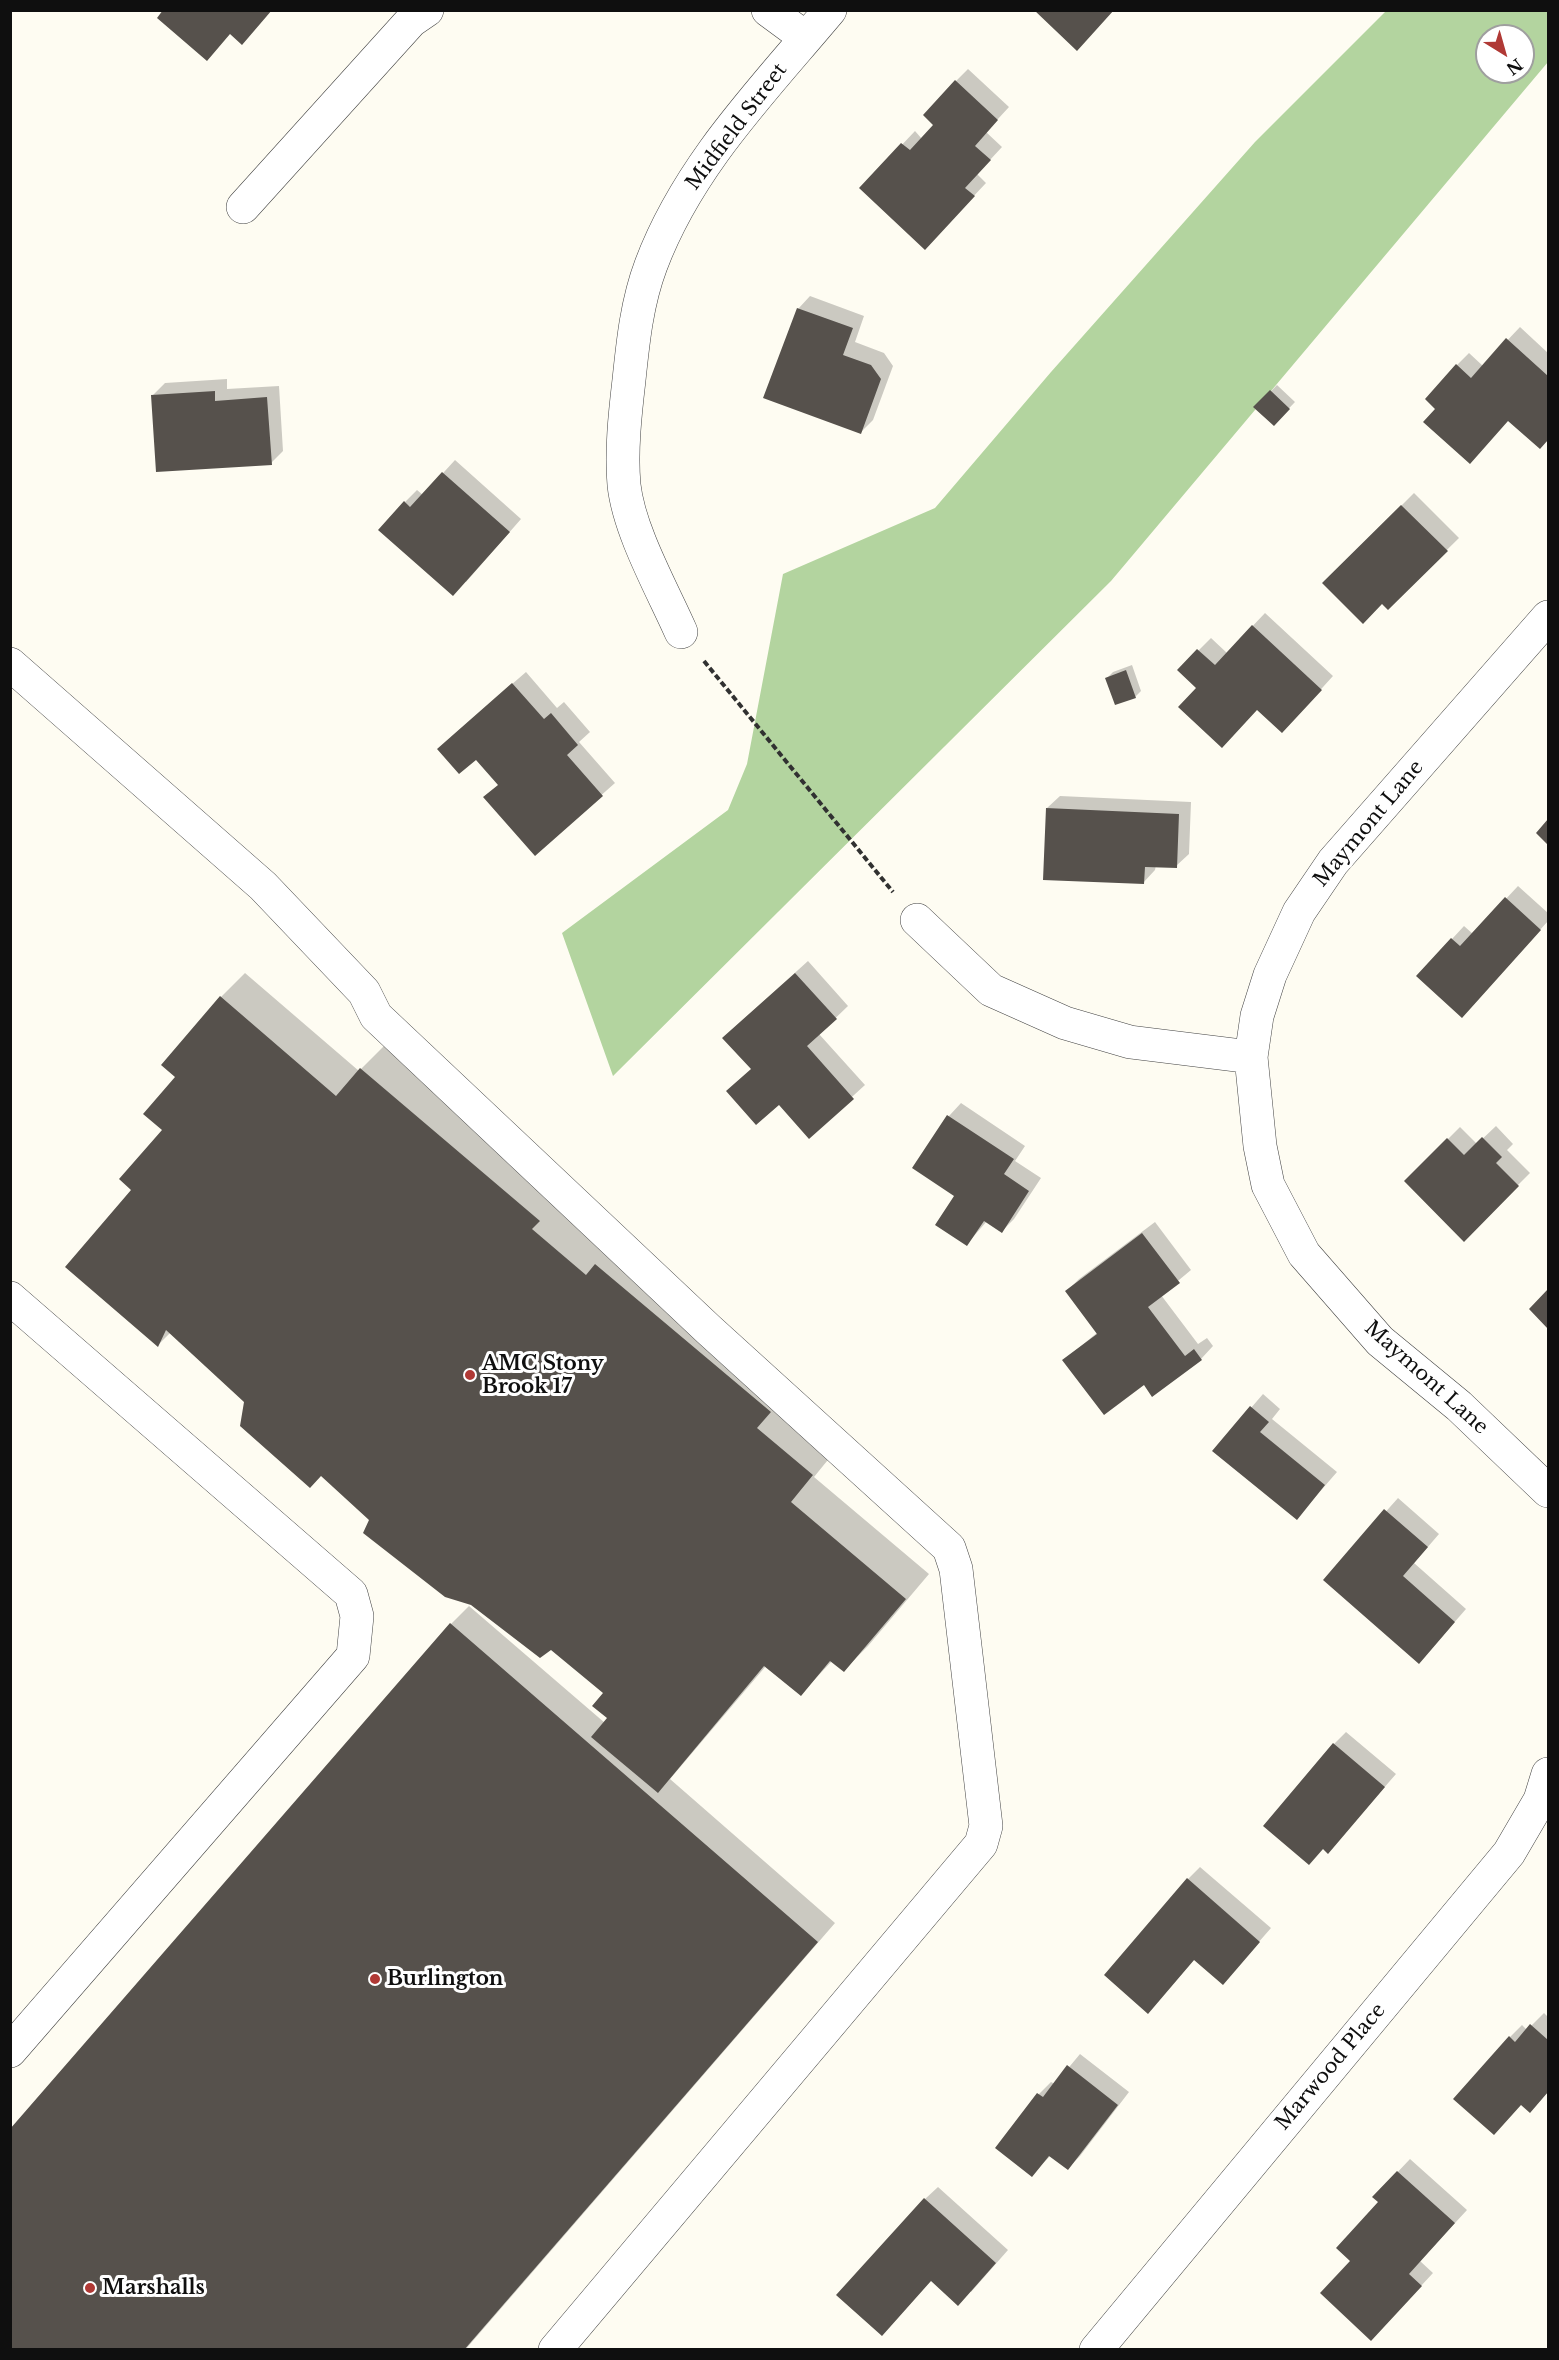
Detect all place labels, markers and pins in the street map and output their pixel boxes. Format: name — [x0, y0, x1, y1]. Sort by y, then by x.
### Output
place label: AMC Stony Brook 17 — [482, 1352, 604, 1399]
marker: AMC Stony Brook 17 — [463, 1368, 477, 1382]
place label: Burlington — [387, 1967, 503, 1991]
marker: Burlington — [368, 1972, 382, 1986]
place label: Marshalls — [102, 2276, 205, 2300]
marker: Marshalls — [83, 2281, 97, 2295]

